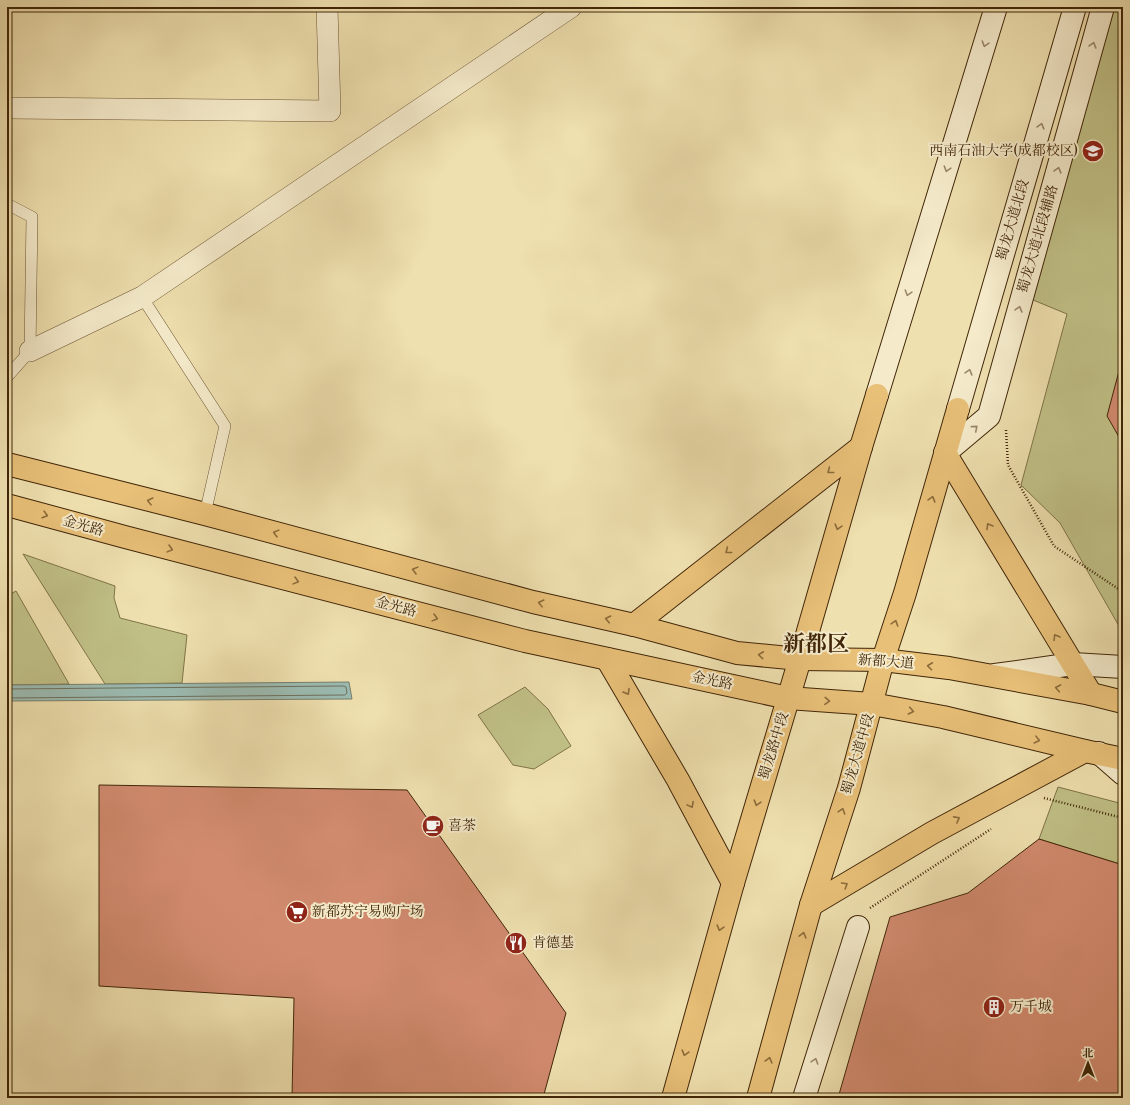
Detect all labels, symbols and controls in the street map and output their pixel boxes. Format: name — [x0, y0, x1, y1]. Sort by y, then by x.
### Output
one-way arrow — [981, 41, 990, 48]
one-way arrow — [1088, 42, 1096, 48]
one-way arrow — [1036, 123, 1044, 130]
school or university icon: 西南石油大学(成都校区) — [1080, 138, 1106, 164]
place label: 西南石油大学(成都校区) — [929, 142, 1078, 160]
one-way arrow — [943, 165, 952, 172]
one-way arrow — [1053, 167, 1061, 173]
street label: 蜀龙大道北段 — [993, 177, 1033, 263]
street label: 蜀龙大道北段辅路 — [1014, 183, 1062, 295]
one-way arrow — [904, 289, 913, 296]
one-way arrow — [1014, 305, 1023, 312]
one-way arrow — [964, 369, 973, 376]
one-way arrow — [970, 426, 977, 433]
one-way arrow — [828, 466, 835, 473]
one-way arrow — [927, 495, 936, 502]
one-way arrow — [147, 497, 153, 505]
one-way arrow — [41, 510, 48, 519]
street label: 金光路 — [60, 512, 106, 540]
one-way arrow — [834, 523, 843, 530]
one-way arrow — [986, 523, 993, 530]
one-way arrow — [273, 530, 279, 538]
one-way arrow — [166, 544, 173, 553]
one-way arrow — [725, 547, 732, 554]
one-way arrow — [412, 566, 419, 575]
one-way arrow — [293, 577, 299, 585]
street label: 金光路 — [373, 593, 419, 621]
one-way arrow — [538, 600, 544, 608]
one-way arrow — [432, 613, 439, 621]
one-way arrow — [605, 616, 611, 624]
one-way arrow — [890, 620, 899, 627]
district label: 新都区 — [783, 631, 849, 658]
one-way arrow — [1054, 634, 1061, 641]
one-way arrow — [758, 651, 764, 660]
street label: 新都大道 — [857, 651, 915, 673]
one-way arrow — [927, 662, 933, 671]
street label: 金光路 — [690, 668, 734, 694]
one-way arrow — [1054, 685, 1061, 693]
one-way arrow — [622, 688, 629, 695]
one-way arrow — [824, 696, 830, 705]
one-way arrow — [908, 706, 914, 715]
street label: 蜀龙路中段 — [755, 710, 793, 782]
street label: 蜀龙大道中段 — [838, 711, 878, 797]
one-way arrow — [1034, 735, 1041, 743]
one-way arrow — [753, 799, 762, 806]
one-way arrow — [686, 801, 694, 808]
one-way arrow — [837, 808, 846, 815]
cafe icon: 喜茶 — [420, 813, 446, 839]
place label: 喜茶 — [448, 817, 476, 835]
one-way arrow — [953, 817, 960, 824]
one-way arrow — [841, 882, 848, 890]
supermarket icon: 新都苏宁易购广场 — [284, 899, 310, 925]
place label: 新都苏宁易购广场 — [312, 903, 424, 921]
one-way arrow — [717, 924, 725, 931]
restaurant icon: 肯德基 — [503, 930, 529, 956]
one-way arrow — [798, 932, 807, 939]
place label: 肯德基 — [532, 934, 574, 952]
building icon: 万千城 — [981, 994, 1007, 1020]
place label: 万千城 — [1010, 998, 1052, 1016]
north arrow — [1068, 1043, 1108, 1083]
text: 北 — [1083, 1047, 1094, 1061]
one-way arrow — [681, 1049, 690, 1056]
one-way arrow — [764, 1057, 773, 1064]
one-way arrow — [811, 1057, 819, 1064]

